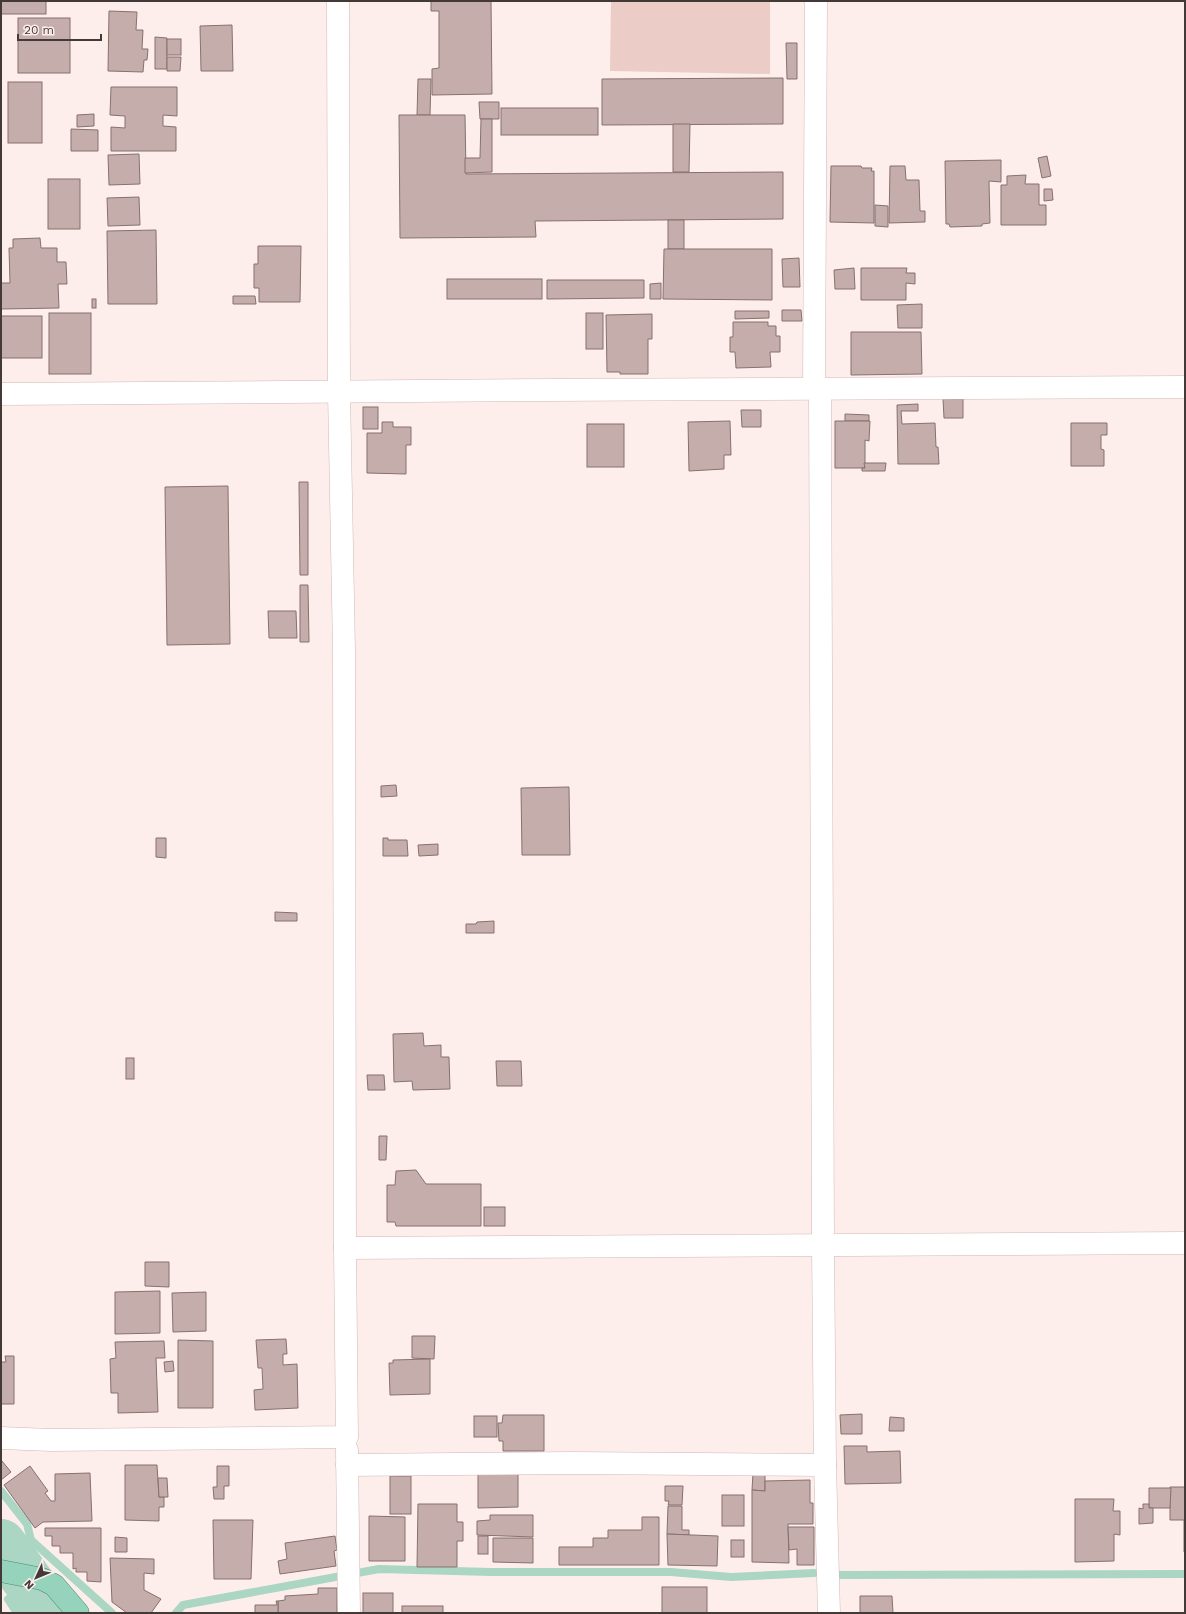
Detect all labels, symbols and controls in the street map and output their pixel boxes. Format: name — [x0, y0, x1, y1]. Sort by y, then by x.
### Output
scale bar — [18, 16, 101, 42]
text: 20 m — [24, 23, 54, 37]
north arrow — [16, 1558, 56, 1598]
text: N — [22, 1577, 37, 1592]

